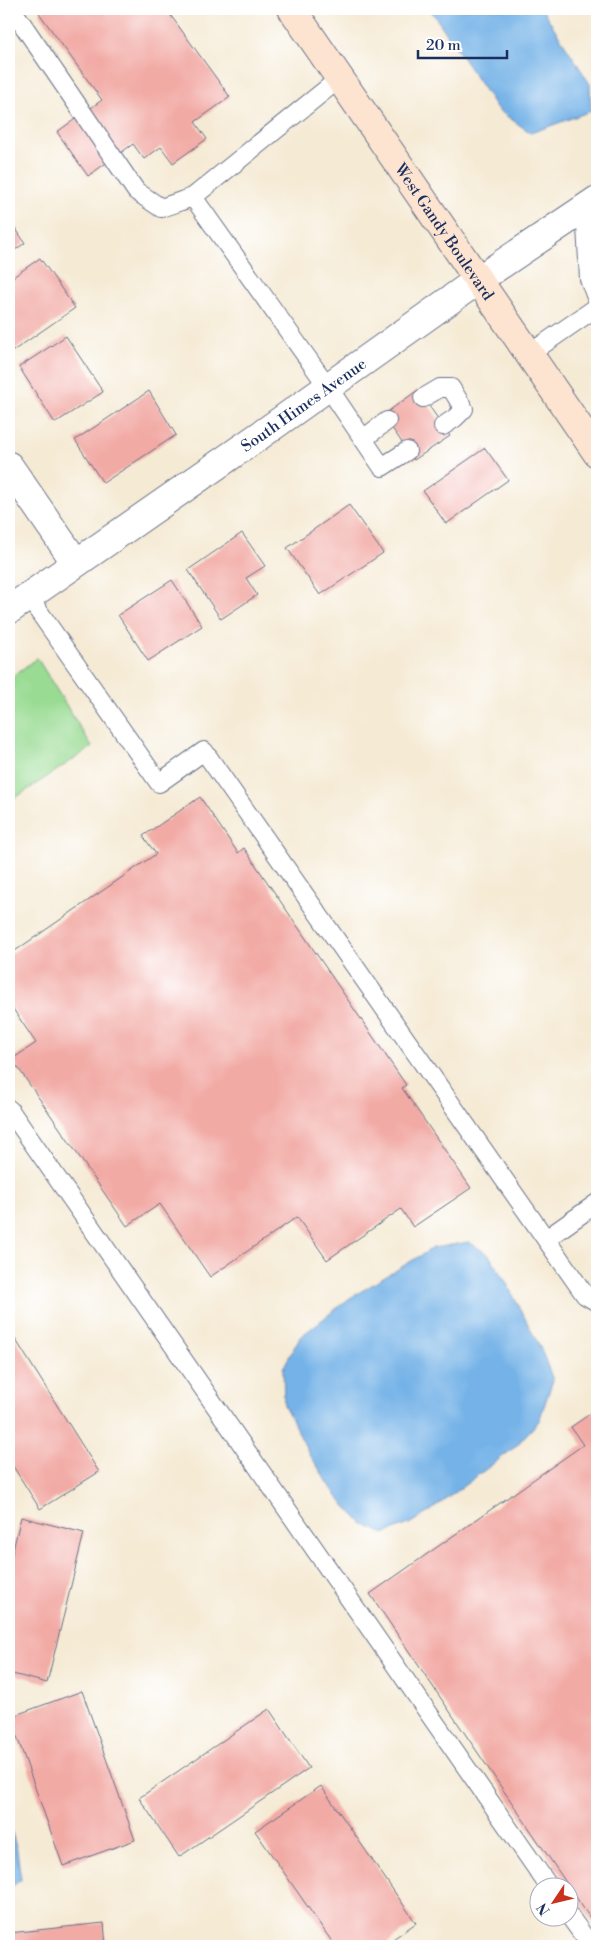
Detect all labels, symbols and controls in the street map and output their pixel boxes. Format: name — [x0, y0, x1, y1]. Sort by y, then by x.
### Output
scale bar — [418, 28, 507, 60]
text: 20 m — [426, 36, 461, 55]
street label: West Gandy Boulevard — [390, 159, 498, 304]
street label: South Himes Avenue — [237, 354, 371, 457]
north arrow — [528, 1878, 578, 1928]
text: N — [534, 1899, 555, 1919]

